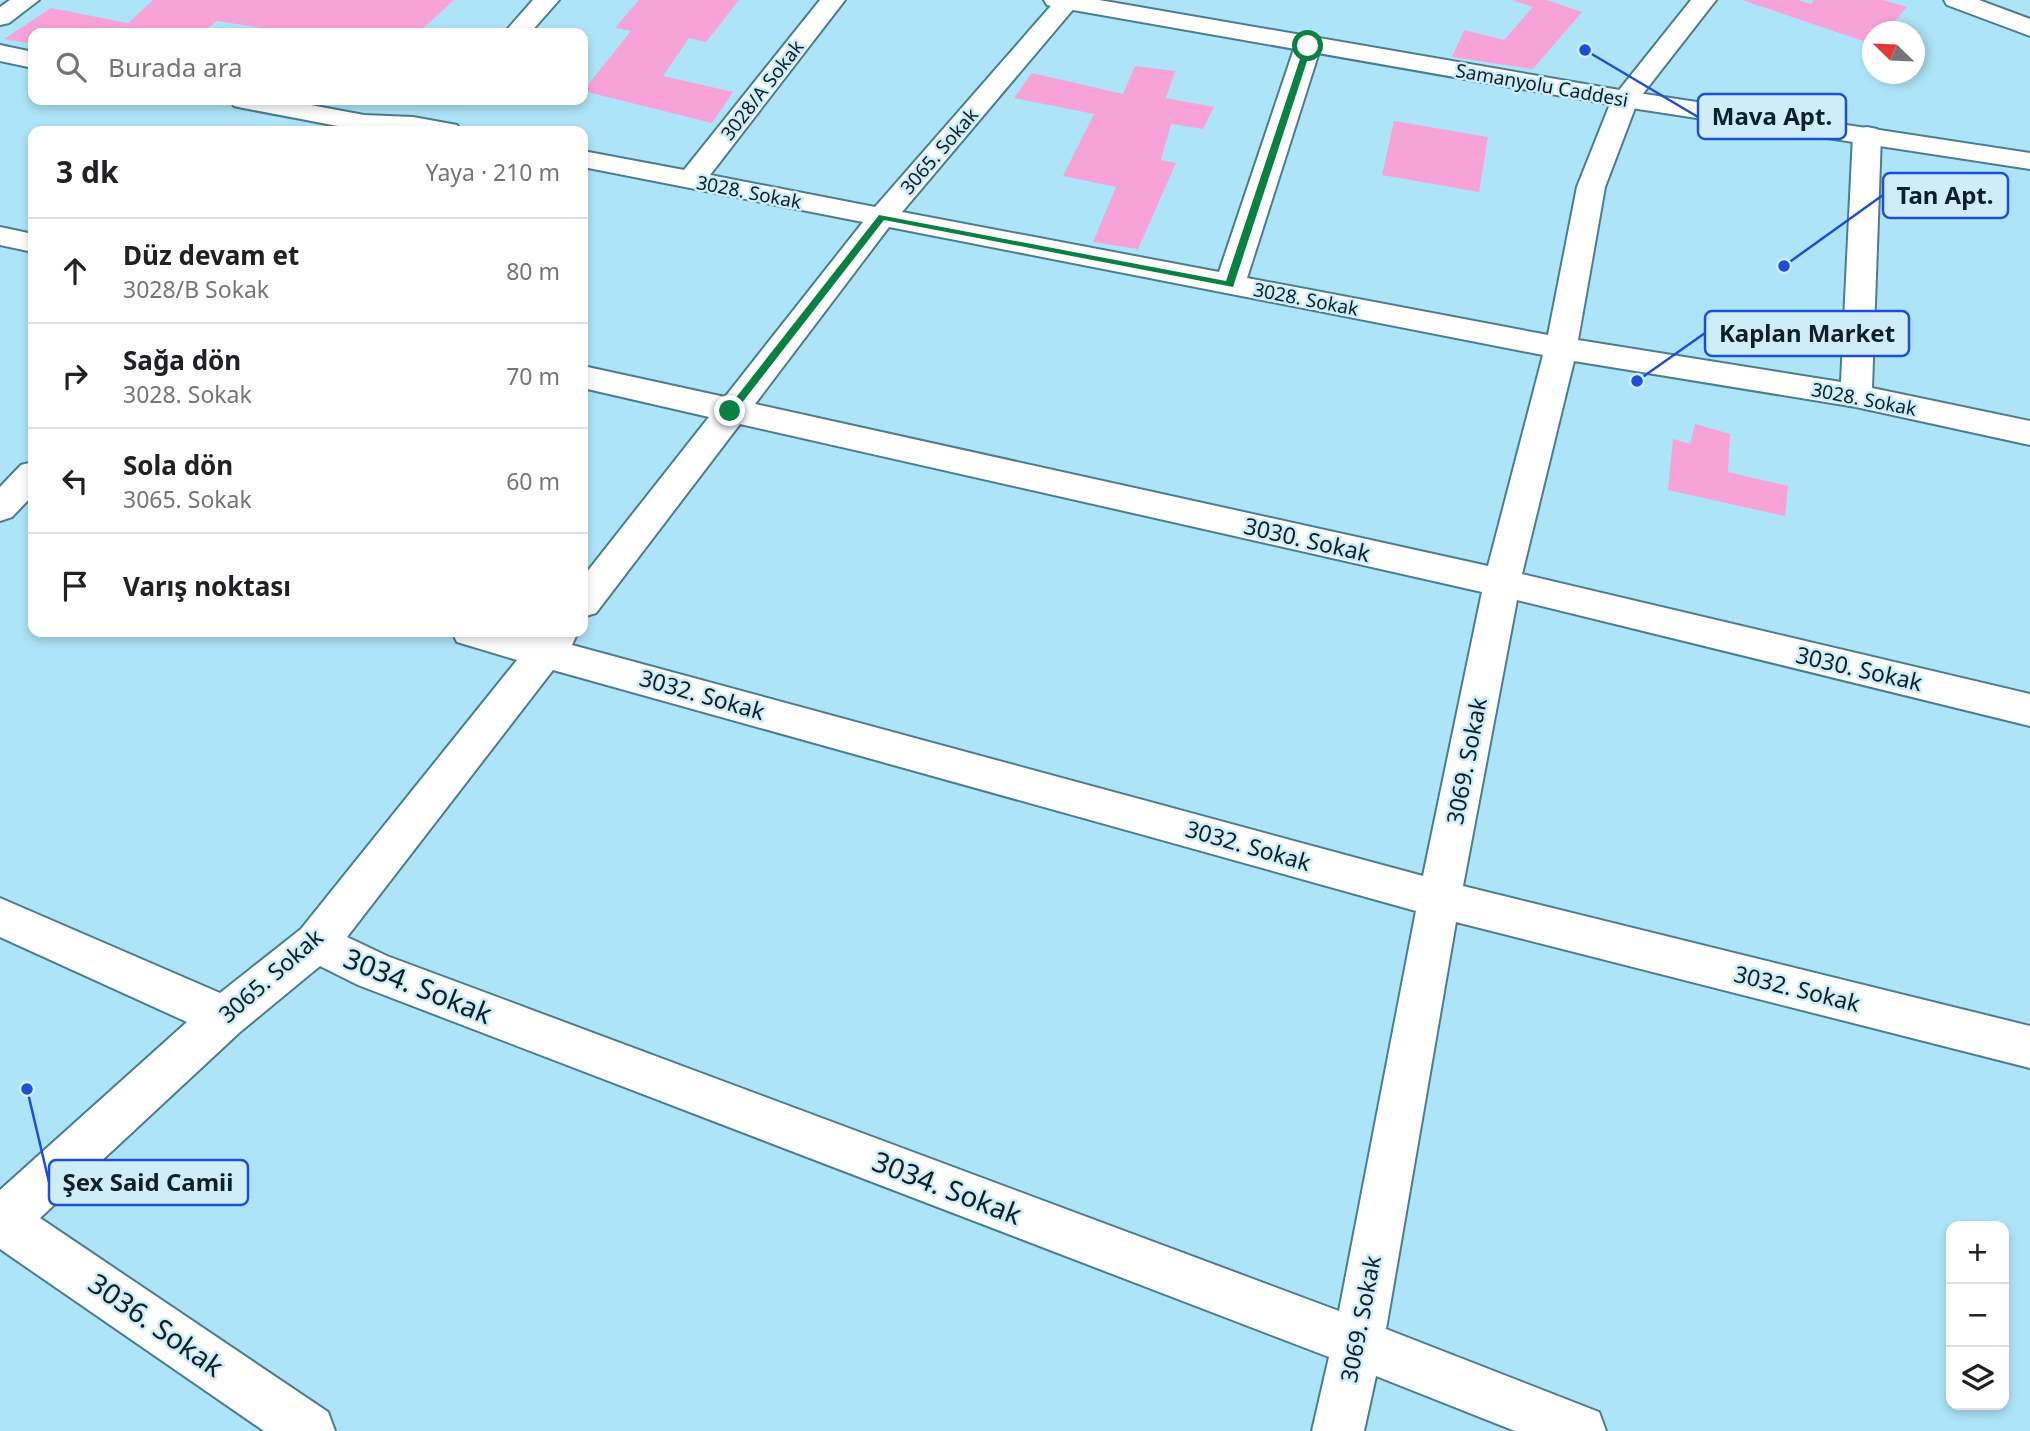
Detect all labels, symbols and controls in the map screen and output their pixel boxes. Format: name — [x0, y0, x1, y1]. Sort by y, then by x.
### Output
north arrow — [1862, 21, 1925, 84]
search box — [28, 28, 588, 105]
route start — [1292, 30, 1323, 61]
street label: 3028/A Sokak — [715, 35, 809, 145]
icon: search — [52, 48, 90, 86]
text: Burada ara — [108, 49, 243, 85]
street label: Samanyolu Caddesi — [1454, 57, 1630, 113]
callout: Mava Apt. — [1698, 94, 1846, 139]
text: Mava Apt. — [1712, 99, 1832, 132]
street label: 3065. Sokak — [894, 102, 984, 200]
text: 3 dk — [56, 151, 119, 192]
text: Yaya · 210 m — [426, 156, 560, 188]
street label: 3028. Sokak — [694, 169, 804, 215]
callout: Tan Apt. — [1883, 173, 2008, 218]
text: Tan Apt. — [1896, 178, 1994, 211]
text: Düz devam et — [123, 237, 299, 273]
icon: ahead — [56, 252, 94, 290]
text: 80 m — [506, 255, 560, 287]
text: 3028/B Sokak — [123, 273, 269, 305]
street label: 3028. Sokak — [1251, 276, 1361, 322]
callout: Kaplan Market — [1705, 311, 1909, 356]
text: Kaplan Market — [1719, 316, 1895, 349]
text: Sağa dön — [123, 342, 241, 378]
icon: right — [56, 357, 94, 395]
text: 70 m — [506, 360, 560, 392]
street label: 3028. Sokak — [1809, 376, 1919, 422]
text: 3028. Sokak — [123, 378, 252, 410]
route end — [714, 395, 745, 426]
text: Sola dön — [123, 447, 233, 483]
icon: left — [56, 462, 94, 500]
text: 60 m — [506, 465, 560, 497]
text: 3065. Sokak — [123, 483, 252, 515]
street label: 3030. Sokak — [1241, 509, 1374, 569]
icon: arrive — [56, 567, 94, 605]
text: Varış noktası — [123, 568, 291, 604]
street label: 3030. Sokak — [1793, 638, 1926, 698]
street label: 3032. Sokak — [636, 661, 769, 727]
street label: 3069. Sokak — [1438, 694, 1494, 827]
street label: 3032. Sokak — [1182, 812, 1315, 878]
street label: 3065. Sokak — [211, 920, 330, 1030]
street label: 3034. Sokak — [339, 938, 498, 1032]
street label: 3032. Sokak — [1731, 957, 1864, 1019]
street label: 3034. Sokak — [867, 1141, 1027, 1233]
callout: Şex Said Camii — [49, 1160, 248, 1205]
text: Şex Said Camii — [63, 1165, 233, 1198]
map controls — [1946, 1221, 2009, 1410]
button: + — [1946, 1221, 2009, 1284]
street label: 3069. Sokak — [1332, 1252, 1388, 1385]
street label: 3036. Sokak — [81, 1264, 232, 1385]
button: − — [1946, 1284, 2009, 1347]
button: layers — [1946, 1347, 2009, 1410]

